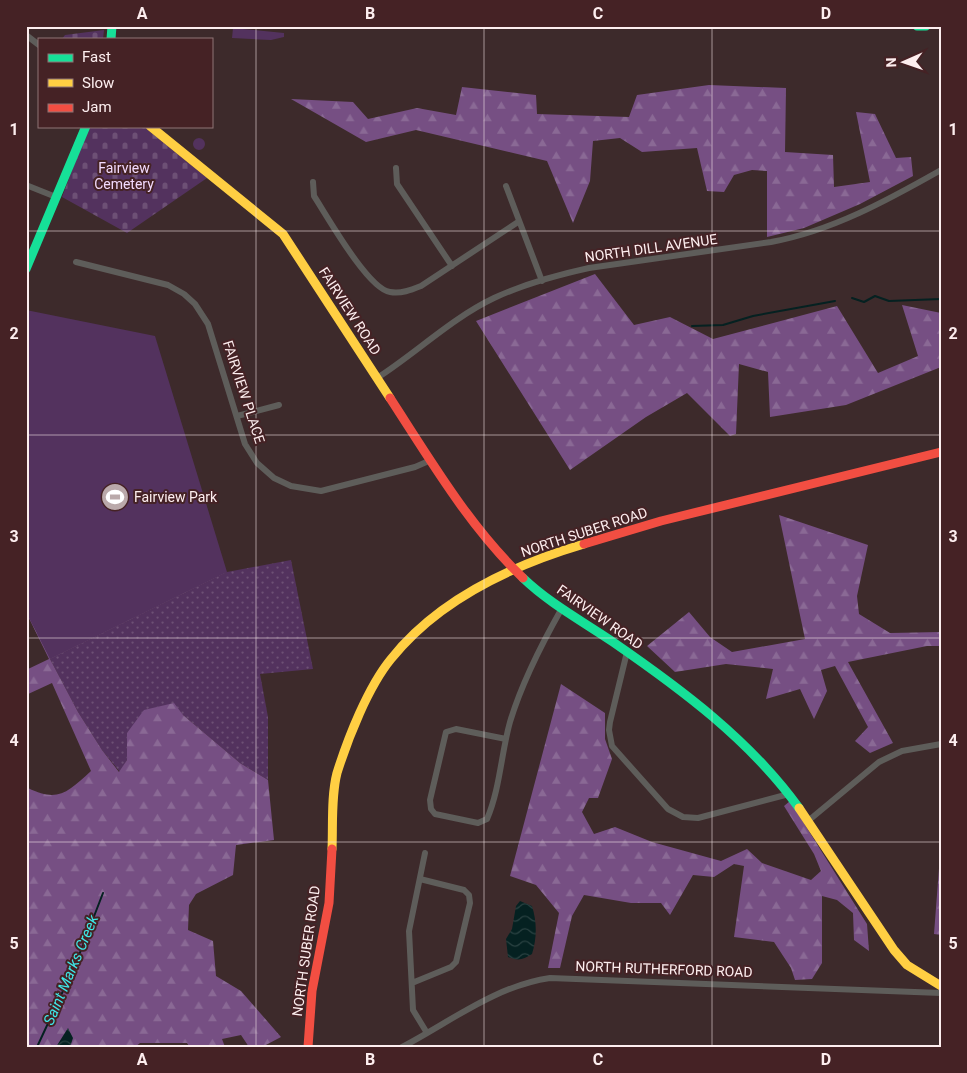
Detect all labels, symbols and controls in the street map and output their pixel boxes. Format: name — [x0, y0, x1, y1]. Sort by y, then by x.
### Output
text: A — [137, 4, 148, 23]
text: B — [365, 4, 375, 23]
text: C — [593, 4, 603, 23]
text: D — [821, 4, 831, 23]
legend — [38, 38, 212, 128]
north arrow — [880, 38, 930, 88]
text: Fast — [82, 48, 111, 66]
text: N — [883, 57, 899, 68]
text: Slow — [82, 74, 114, 92]
text: Jam — [82, 98, 112, 116]
text: 1 — [9, 120, 19, 139]
text: 1 — [948, 120, 958, 139]
park label: Fairview Cemetery — [94, 160, 154, 192]
street label: NORTH DILL AVENUE — [584, 231, 718, 265]
street label: FAIRVIEW ROAD — [316, 264, 384, 358]
text: 2 — [9, 324, 19, 343]
text: 2 — [948, 324, 958, 343]
street label: FAIRVIEW PLACE — [220, 339, 268, 445]
sports icon: Fairview Park — [100, 482, 130, 512]
place label: Fairview Park — [134, 489, 218, 505]
street label: NORTH SUBER ROAD — [519, 504, 649, 560]
text: 3 — [9, 527, 19, 546]
text: 3 — [948, 527, 958, 546]
street label: FAIRVIEW ROAD — [554, 581, 646, 653]
text: 4 — [9, 731, 19, 750]
text: 4 — [948, 731, 958, 750]
street label: NORTH SUBER ROAD — [289, 884, 323, 1018]
water label: Saint Marks Creek — [40, 912, 103, 1028]
text: 5 — [9, 934, 19, 953]
text: 5 — [948, 934, 958, 953]
street label: NORTH RUTHERFORD ROAD — [575, 958, 753, 980]
text: A — [137, 1050, 148, 1069]
text: B — [365, 1050, 375, 1069]
text: C — [593, 1050, 603, 1069]
text: D — [821, 1050, 831, 1069]

